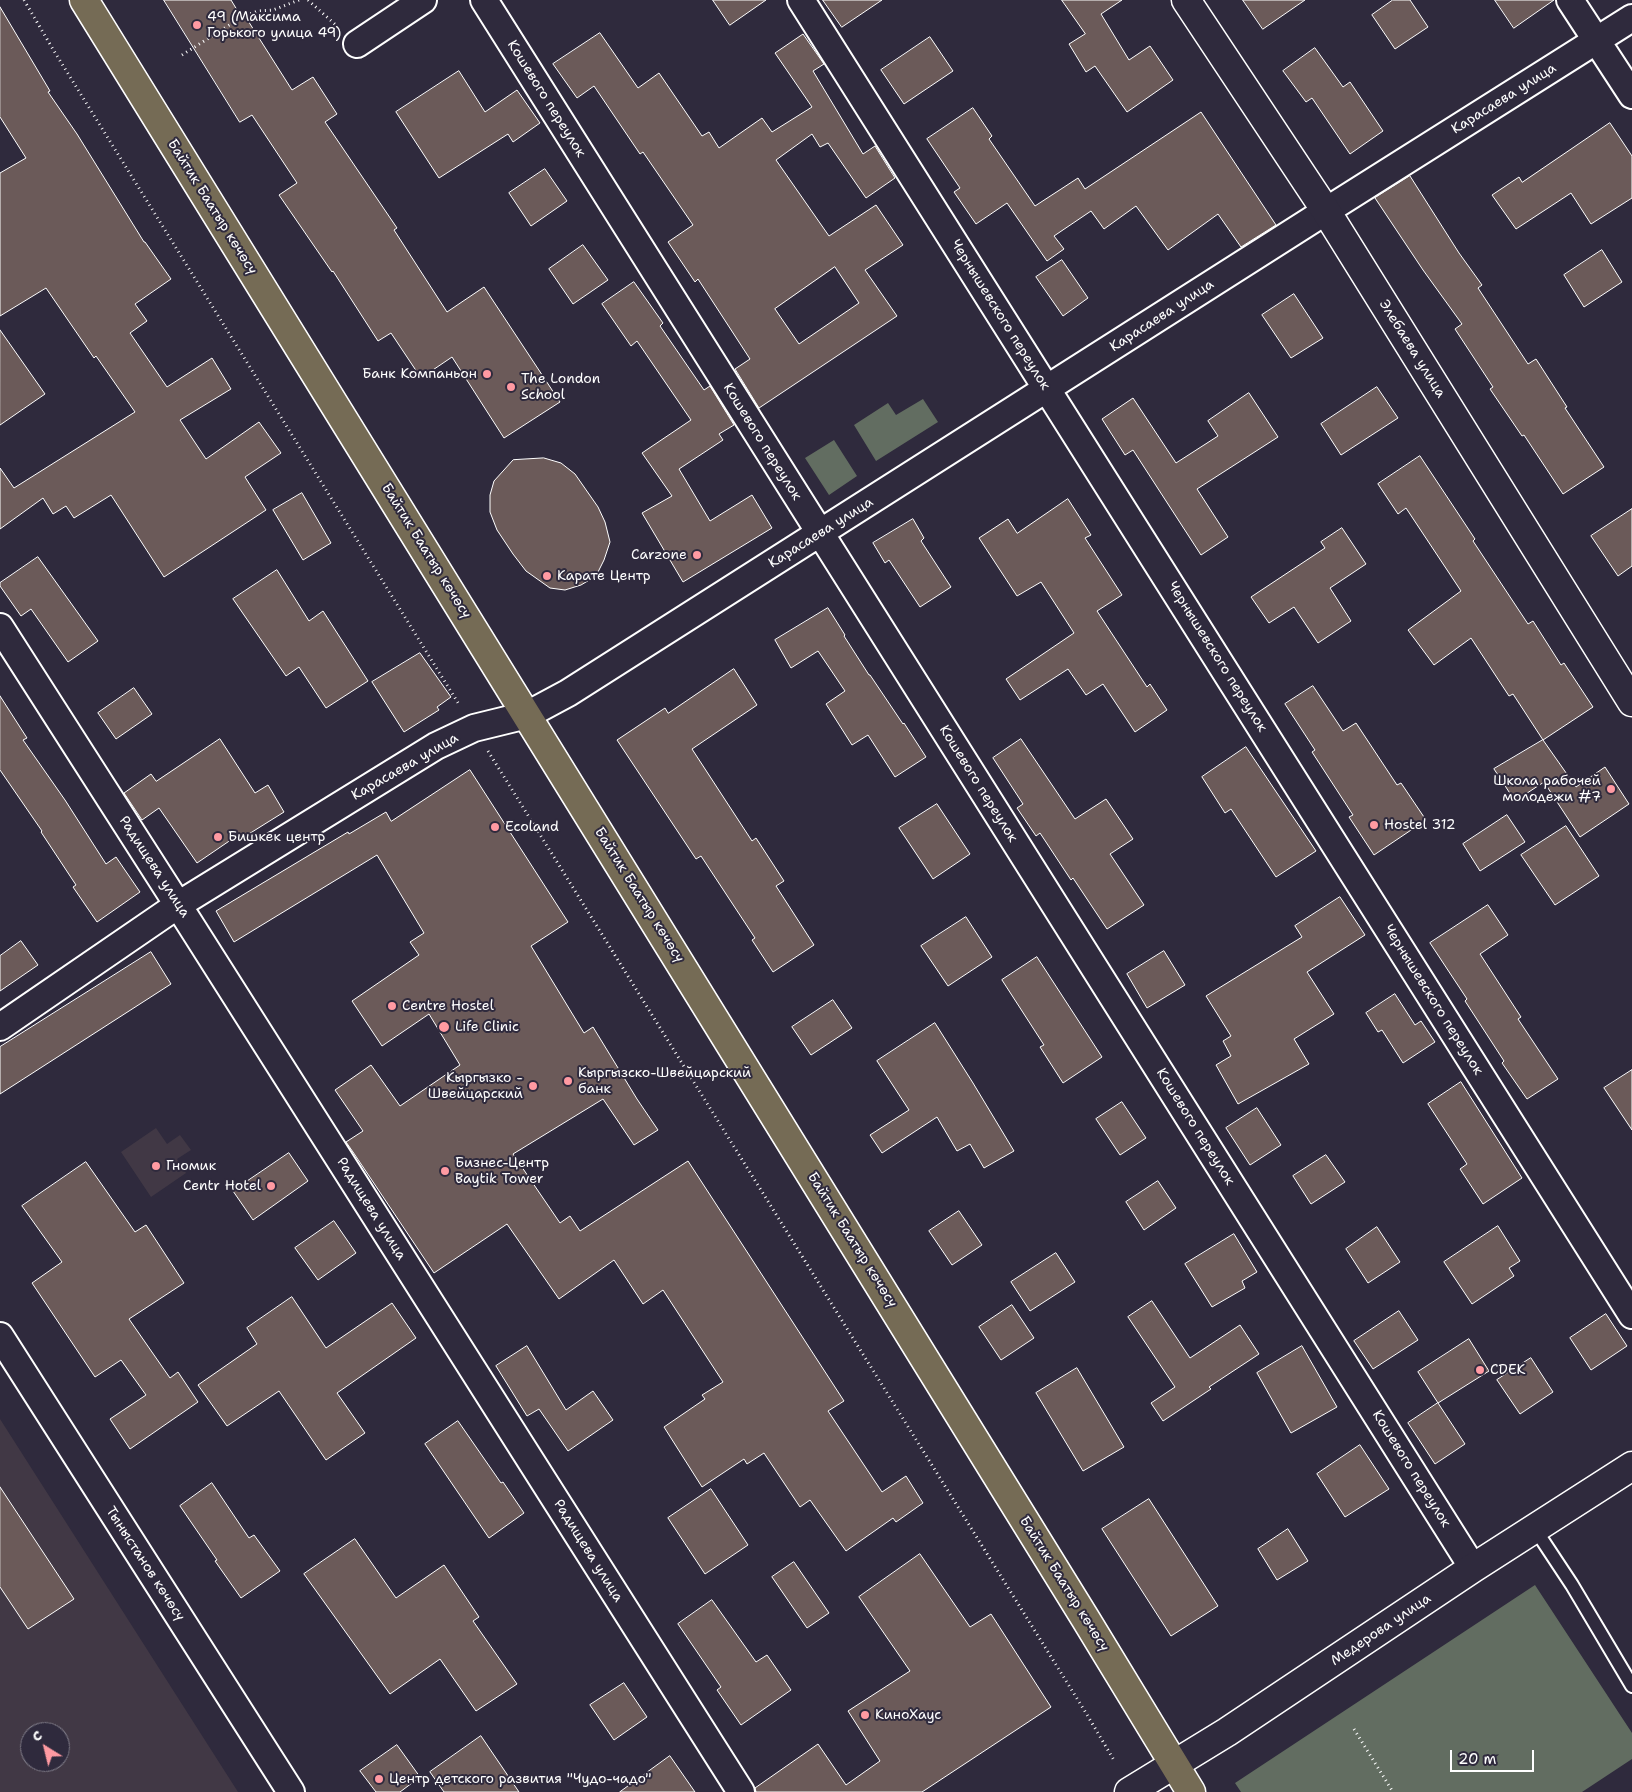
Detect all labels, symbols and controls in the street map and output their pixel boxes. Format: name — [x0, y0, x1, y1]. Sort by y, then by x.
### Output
place label: 49 (Максима Горького улица 49) — [207, 9, 341, 41]
marker: 49 (Максима Горького улица 49) — [191, 19, 203, 31]
street label: Кошевого переулок — [503, 37, 589, 161]
street label: Карасаева улица — [1449, 60, 1559, 138]
street label: Байтик Баатыр көчөсү — [164, 136, 260, 278]
street label: Чернышевского переулок — [947, 237, 1053, 393]
street label: Карасаева улица — [1107, 276, 1217, 356]
street label: Элебаева улица — [1375, 297, 1449, 401]
place label: Банк Компаньон — [362, 366, 477, 382]
marker: Банк Компаньон — [481, 368, 493, 380]
place label: The London School — [521, 371, 600, 404]
street label: Кошевого переулок — [719, 380, 805, 504]
marker: The London School — [505, 381, 517, 393]
street label: Байтик Баатыр көчөсү — [378, 480, 474, 622]
street label: Карасаева улица — [766, 494, 876, 572]
place label: Carzone — [631, 547, 687, 563]
marker: Carzone — [691, 549, 703, 561]
place label: Карате Центр — [557, 568, 651, 584]
marker: Карате Центр — [541, 570, 553, 582]
street label: Чернышевского переулок — [1164, 579, 1270, 735]
street label: Кошевого переулок — [935, 722, 1021, 846]
street label: Карасаева улица — [349, 730, 461, 804]
place label: Школа рабочей молодежи #7 — [1493, 773, 1601, 806]
marker: Школа рабочей молодежи #7 — [1605, 783, 1617, 795]
street label: Радищева улица — [115, 813, 193, 921]
place label: Hostel 312 — [1384, 817, 1456, 833]
place label: Ecoland — [505, 819, 559, 835]
marker: Hostel 312 — [1368, 819, 1380, 831]
marker: Ecoland — [489, 821, 501, 833]
street label: Байтик Баатыр көчөсү — [591, 824, 687, 966]
place label: Бишкек центр — [228, 829, 325, 845]
marker: Бишкек центр — [212, 831, 224, 843]
street label: Чернышевского переулок — [1380, 922, 1486, 1078]
place label: Centre Hostel — [402, 998, 494, 1014]
marker: Centre Hostel — [386, 1000, 398, 1012]
place label: Life Clinic — [455, 1019, 519, 1035]
marker: Life Clinic — [437, 1020, 451, 1034]
place label: Кыргызско-Швейцарский банк — [578, 1065, 751, 1098]
street label: Кошевого переулок — [1152, 1065, 1238, 1189]
place label: Кыргызко - Швейцарский — [428, 1070, 523, 1102]
marker: Кыргызско-Швейцарский банк — [562, 1075, 574, 1087]
marker: Кыргызко - Швейцарский — [527, 1080, 539, 1092]
street label: Радищева улица — [333, 1155, 409, 1263]
place label: Бизнес-Центр Baytik Tower — [455, 1155, 549, 1188]
place label: Гномик — [166, 1158, 216, 1174]
marker: Гномик — [150, 1160, 162, 1172]
marker: Бизнес-Центр Baytik Tower — [439, 1165, 451, 1177]
street label: Байтик Баатыр көчөсү — [804, 1169, 900, 1311]
place label: Centr Hotel — [183, 1178, 261, 1194]
marker: Centr Hotel — [265, 1180, 277, 1192]
place label: CDEK — [1490, 1362, 1526, 1378]
marker: CDEK — [1474, 1364, 1486, 1376]
street label: Кошевого переулок — [1368, 1407, 1454, 1531]
street label: Радищева улица — [550, 1497, 626, 1605]
street label: Тыныстанов көчөсү — [102, 1504, 188, 1624]
street label: Байтик Баатыр көчөсү — [1016, 1513, 1112, 1655]
street label: Медерова улица — [1328, 1590, 1434, 1670]
place label: КиноХаус — [875, 1707, 941, 1723]
marker: КиноХаус — [859, 1709, 871, 1721]
north arrow — [20, 1722, 70, 1772]
text: С — [28, 1726, 46, 1745]
scale bar — [1452, 1740, 1536, 1772]
text: 20 m — [1458, 1749, 1497, 1769]
place label: Центр детского развития "Чудо-чадо" — [389, 1771, 651, 1787]
marker: Центр детского развития "Чудо-чадо" — [373, 1773, 385, 1785]

